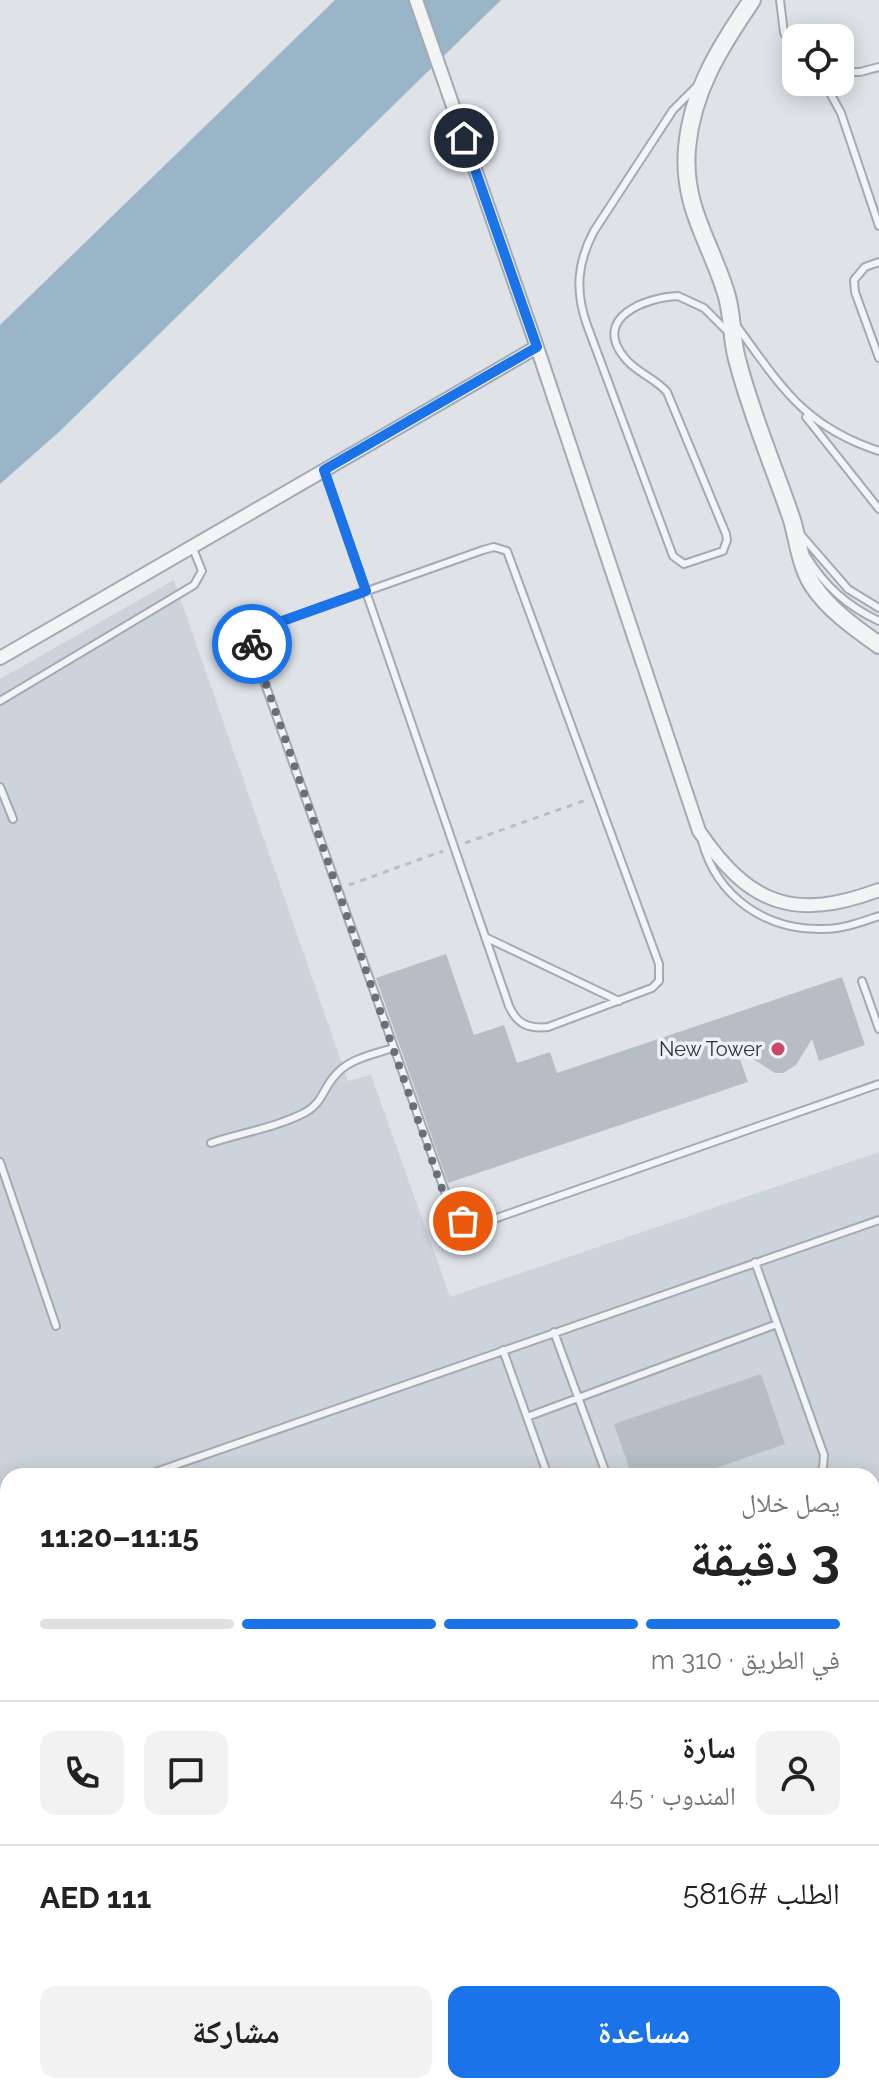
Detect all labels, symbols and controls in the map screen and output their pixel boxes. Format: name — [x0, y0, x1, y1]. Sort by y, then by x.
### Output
map controls — [782, 24, 854, 96]
button: locate — [782, 24, 854, 96]
pin — [430, 104, 498, 172]
icon: home — [442, 116, 486, 160]
courier — [212, 604, 292, 684]
icon: bike — [230, 622, 274, 666]
place label: New Tower — [659, 1037, 762, 1061]
marker: New Tower — [769, 1040, 787, 1058]
pin — [429, 1187, 497, 1255]
icon: bag — [441, 1199, 485, 1243]
text: يصل خلال — [741, 1488, 840, 1518]
text: 11:15–11:20 — [40, 1519, 199, 1554]
text: 3 دقيقة — [689, 1527, 840, 1588]
text: في الطريق · 310 m — [651, 1645, 840, 1675]
text: سارة — [682, 1730, 736, 1765]
button: phone — [40, 1731, 124, 1815]
button: chat — [144, 1731, 228, 1815]
button: person — [756, 1731, 840, 1815]
text: المندوب · 4.5 — [610, 1781, 736, 1811]
text: الطلب #5816 — [683, 1876, 840, 1911]
text: AED 111 — [40, 1880, 151, 1915]
button: مشاركة — [40, 1986, 432, 2078]
button: مساعدة — [448, 1986, 840, 2078]

